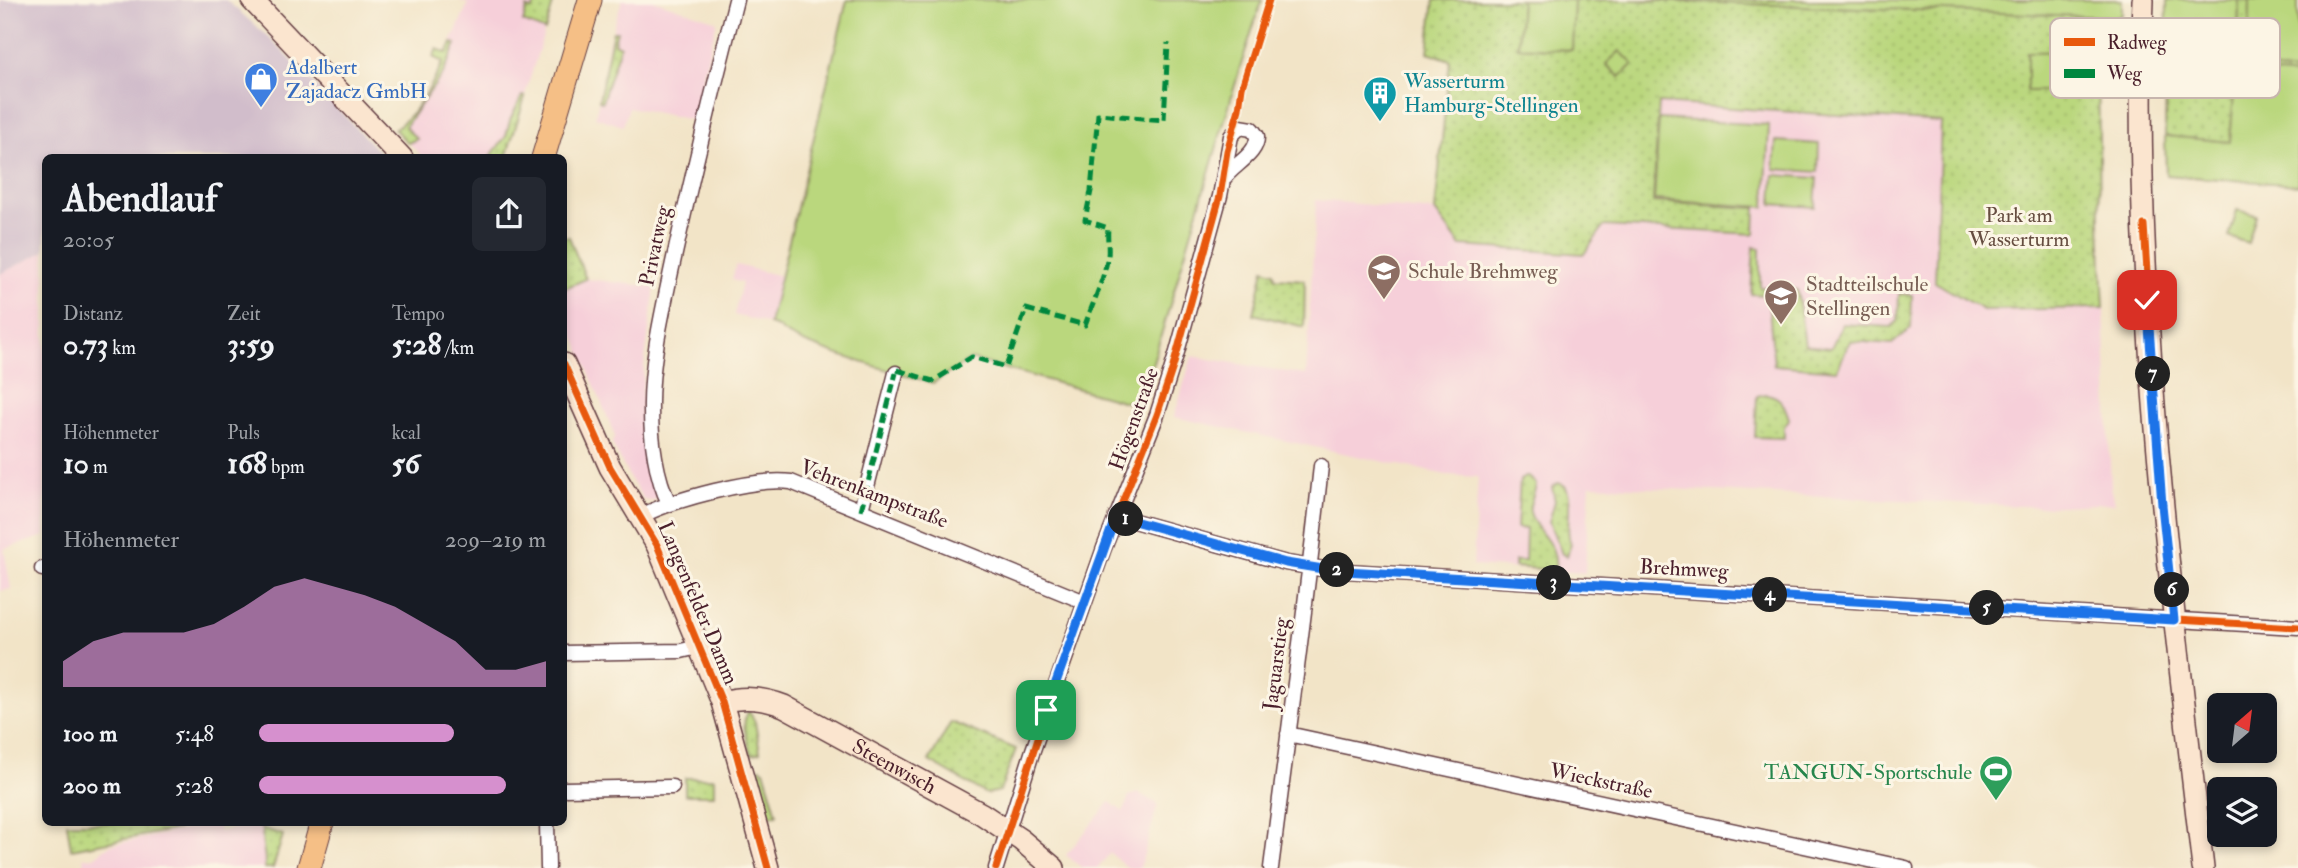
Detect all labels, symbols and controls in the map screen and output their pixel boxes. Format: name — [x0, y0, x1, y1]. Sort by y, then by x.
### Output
legend — [2050, 18, 2280, 98]
text: Radweg — [2107, 31, 2167, 55]
place label: Adalbert Zajadacz GmbH — [285, 54, 427, 105]
shop icon: Adalbert Zajadacz GmbH — [242, 60, 280, 109]
text: Weg — [2106, 62, 2143, 86]
place label: Wasserturm Hamburg-Stellingen — [1403, 68, 1579, 119]
building icon: Wasserturm Hamburg-Stellingen — [1361, 74, 1399, 123]
text: Abendlauf — [63, 175, 217, 223]
button: share — [472, 177, 546, 251]
park label: Park am Wasserturm — [1968, 202, 2069, 253]
street label: Privatweg — [633, 203, 677, 289]
text: 20:05 — [63, 225, 114, 254]
school or university icon: Schule Brehmweg — [1365, 252, 1403, 301]
place label: Schule Brehmweg — [1408, 258, 1558, 285]
pin — [2117, 270, 2177, 330]
place label: Stadtteilschule Stellingen — [1806, 271, 1928, 322]
school or university icon: Stadtteilschule Stellingen — [1762, 277, 1800, 326]
icon: check — [2128, 281, 2166, 319]
text: Distanz — [63, 302, 123, 326]
text: Zeit — [227, 302, 261, 326]
text: Tempo — [392, 302, 445, 326]
text: 0.73 — [63, 326, 108, 363]
text: 3:59 — [227, 326, 275, 363]
text: 5:28 — [392, 326, 442, 363]
text: km — [108, 336, 136, 360]
text: /km — [442, 336, 474, 360]
pin: 7 — [2136, 356, 2170, 392]
text: 7 — [2148, 361, 2157, 385]
street label: Högenstraße — [1103, 364, 1165, 474]
text: Höhenmeter — [63, 421, 159, 445]
text: Puls — [227, 421, 260, 445]
text: kcal — [392, 421, 421, 445]
text: 10 — [63, 445, 89, 482]
text: 168 — [227, 445, 267, 482]
text: 56 — [392, 445, 420, 482]
street label: Vehrenkampstraße — [796, 453, 952, 535]
text: m — [89, 455, 108, 479]
text: bpm — [267, 455, 305, 479]
pin: 1 — [1108, 502, 1144, 536]
text: 1 — [1122, 506, 1129, 530]
street label: Langenfelder Damm — [651, 517, 745, 689]
text: Höhenmeter — [63, 525, 179, 554]
text: 209–219 m — [445, 525, 546, 554]
pin: 2 — [1320, 552, 1354, 588]
street label: Brehmweg — [1639, 553, 1730, 585]
text: 2 — [1332, 557, 1341, 581]
pin: 3 — [1536, 566, 1572, 600]
text: 3 — [1550, 570, 1557, 594]
pin: 6 — [2154, 572, 2190, 608]
text: 6 — [2167, 577, 2176, 601]
pin: 4 — [1752, 578, 1788, 612]
text: 4 — [1764, 582, 1775, 606]
pin: 5 — [1969, 590, 2004, 626]
text: 5 — [1982, 595, 1991, 619]
street label: Jaguarstieg — [1257, 615, 1295, 713]
pin — [1016, 680, 1076, 740]
icon: arrive — [1027, 691, 1065, 729]
north arrow — [2207, 693, 2277, 763]
map controls — [2207, 693, 2277, 847]
text: 100 m — [63, 719, 117, 748]
text: 5:48 — [175, 719, 214, 748]
street label: Steenwisch — [848, 732, 941, 800]
sports icon: TANGUN-Sportschule — [1977, 753, 2015, 802]
street label: Wieckstraße — [1546, 757, 1655, 805]
place label: TANGUN-Sportschule — [1764, 759, 1972, 786]
text: 200 m — [63, 771, 121, 800]
text: 5:28 — [175, 771, 213, 800]
button: layers — [2207, 777, 2277, 847]

